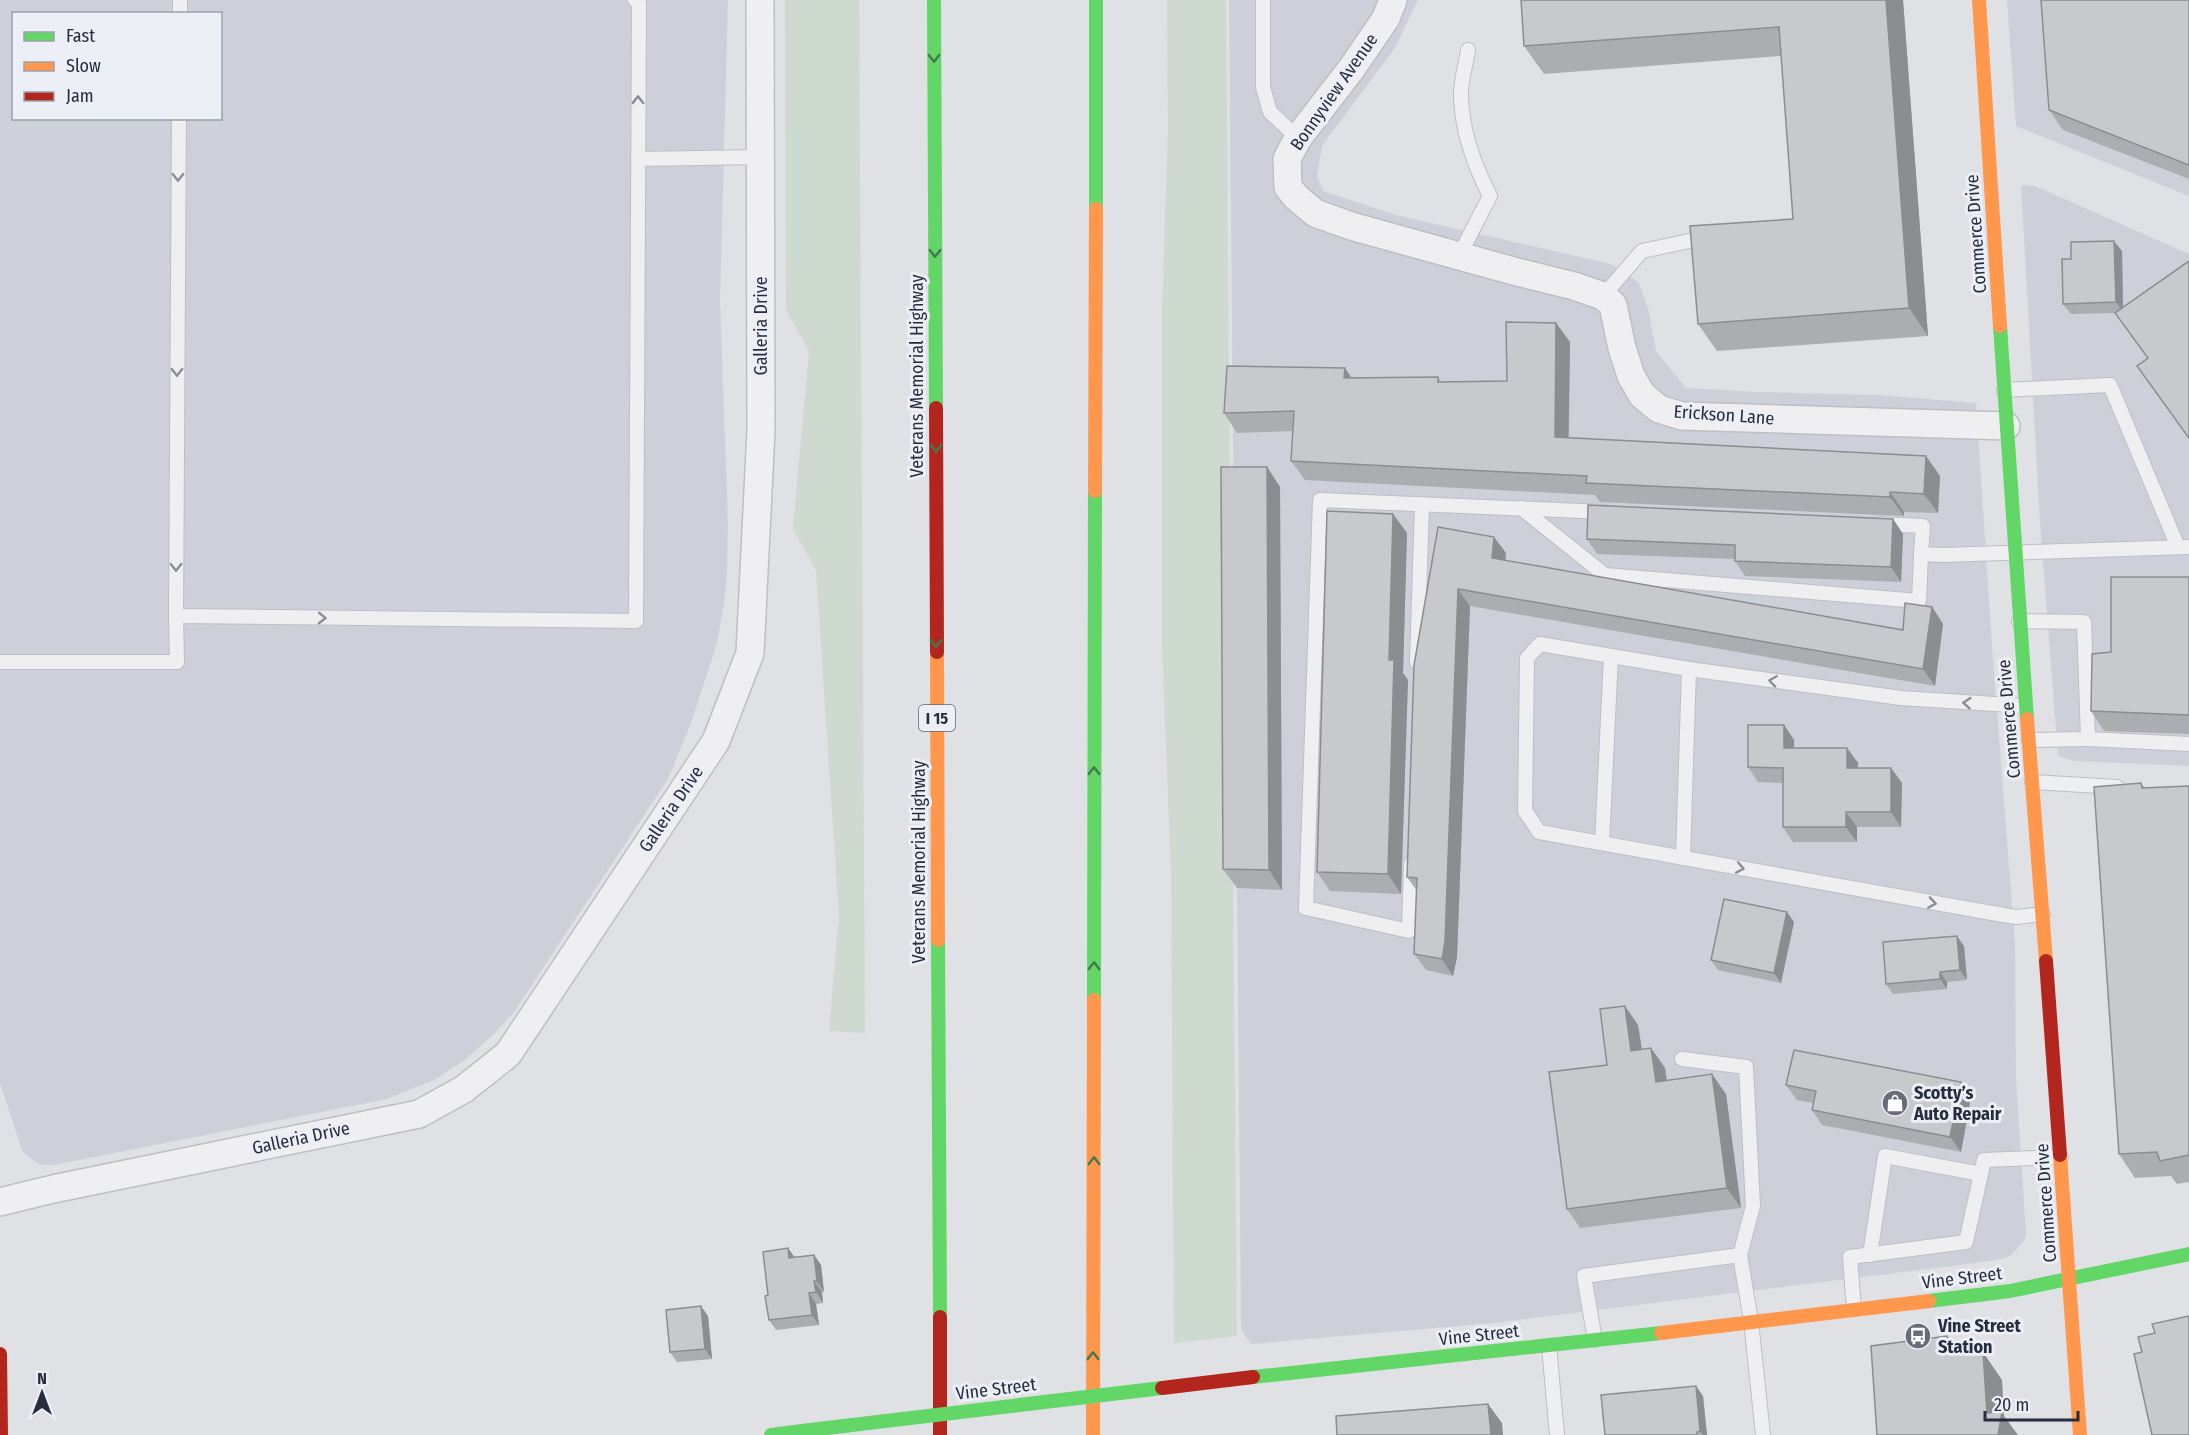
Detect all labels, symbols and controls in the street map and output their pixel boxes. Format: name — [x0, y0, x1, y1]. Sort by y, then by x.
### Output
legend — [12, 12, 222, 120]
text: Fast — [66, 25, 95, 47]
street label: Bonnyview Avenue — [1285, 29, 1383, 155]
one-way arrow — [928, 54, 940, 63]
text: Slow — [66, 55, 101, 77]
text: Jam — [66, 85, 94, 107]
one-way arrow — [632, 96, 644, 105]
one-way arrow — [172, 172, 184, 181]
street label: Commerce Drive — [1961, 174, 1991, 294]
one-way arrow — [929, 249, 941, 258]
street label: Veterans Memorial Highway — [906, 274, 928, 478]
street label: Galleria Drive — [750, 276, 772, 376]
one-way arrow — [171, 367, 183, 376]
street label: Erickson Lane — [1673, 401, 1775, 430]
one-way arrow — [930, 444, 942, 453]
one-way arrow — [170, 562, 182, 571]
one-way arrow — [317, 611, 326, 624]
one-way arrow — [930, 639, 942, 648]
street label: Commerce Drive — [1993, 659, 2025, 779]
one-way arrow — [1768, 675, 1778, 687]
one-way arrow — [1962, 696, 1971, 709]
road number: I 15 — [919, 705, 955, 731]
street label: Veterans Memorial Highway — [908, 760, 930, 964]
street label: Galleria Drive — [634, 762, 708, 856]
one-way arrow — [1088, 766, 1100, 775]
one-way arrow — [1735, 861, 1745, 874]
one-way arrow — [1927, 896, 1937, 909]
one-way arrow — [1088, 961, 1100, 970]
place label: Scotty’s Auto Repair — [1913, 1082, 2002, 1125]
shop icon: Scotty’s Auto Repair — [1880, 1088, 1910, 1118]
street label: Galleria Drive — [250, 1117, 352, 1159]
street label: Commerce Drive — [2031, 1143, 2061, 1263]
one-way arrow — [1088, 1156, 1100, 1165]
street label: Vine Street — [1921, 1262, 2003, 1294]
place label: Vine Street Station — [1937, 1315, 2021, 1358]
street label: Vine Street — [1438, 1320, 1520, 1350]
bus stop icon: Vine Street Station — [1903, 1321, 1933, 1351]
one-way arrow — [1087, 1351, 1099, 1360]
north arrow — [12, 1363, 72, 1423]
text: N — [37, 1369, 47, 1388]
street label: Vine Street — [955, 1373, 1037, 1405]
scale bar — [1985, 1384, 2078, 1422]
text: 20 m — [1994, 1394, 2029, 1416]

